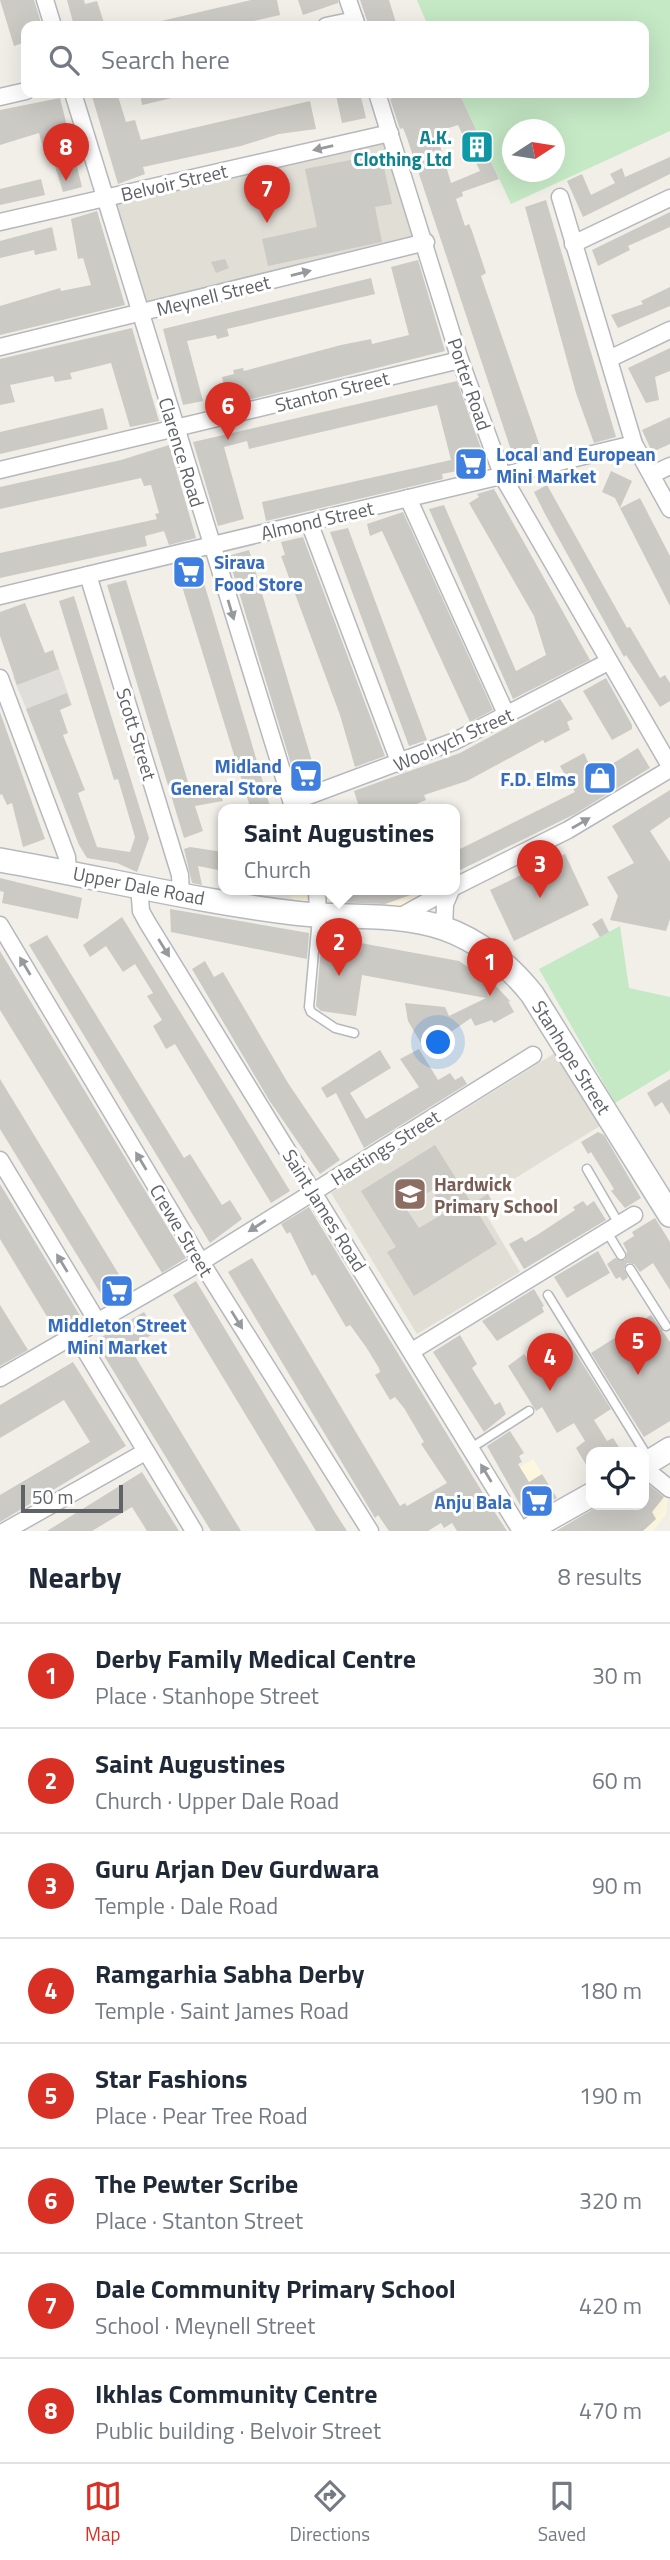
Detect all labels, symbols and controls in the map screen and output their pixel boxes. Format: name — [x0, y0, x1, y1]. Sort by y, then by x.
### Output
search box — [21, 21, 649, 98]
text: Search here — [101, 40, 230, 79]
icon: search — [45, 41, 83, 79]
north arrow — [502, 119, 565, 182]
place label: A.K. Clothing Ltd — [353, 122, 452, 173]
pin: 8 — [43, 123, 89, 181]
building icon: A.K. Clothing Ltd — [458, 128, 496, 166]
one-way arrow — [312, 143, 334, 154]
street label: Belvoir Street — [118, 156, 230, 208]
pin: 7 — [244, 165, 290, 223]
street label: Meynell Street — [153, 267, 273, 323]
one-way arrow — [291, 267, 313, 278]
street label: Porter Road — [441, 334, 499, 434]
street label: Stanton Street — [272, 363, 392, 419]
pin: 6 — [205, 382, 251, 440]
street label: Clarence Road — [152, 393, 212, 511]
place label: Local and European Mini Market — [496, 439, 656, 490]
supermarket icon: Local and European Mini Market — [452, 445, 490, 483]
street label: Almond Street — [258, 493, 377, 547]
place label: Sirava Food Store — [214, 547, 303, 598]
supermarket icon: Sirava Food Store — [170, 553, 208, 591]
one-way arrow — [227, 599, 237, 620]
street label: Scott Street — [109, 684, 165, 784]
street label: Woolrych Street — [389, 700, 518, 778]
place label: Midland General Store — [170, 751, 282, 802]
supermarket icon: Midland General Store — [287, 757, 325, 795]
shop icon: F.D. Elms — [581, 759, 619, 797]
place label: F.D. Elms — [500, 764, 576, 793]
popup — [218, 804, 460, 895]
text: Saint Augustines — [244, 813, 434, 852]
one-way arrow — [571, 817, 591, 829]
pin: 3 — [517, 840, 563, 898]
text: Church — [244, 852, 311, 887]
street label: Upper Dale Road — [71, 858, 207, 912]
pin: 2 — [316, 918, 362, 976]
pin: 1 — [467, 938, 513, 996]
one-way arrow — [157, 939, 170, 958]
one-way arrow — [18, 956, 31, 975]
street label: Stanhope Street — [525, 994, 619, 1120]
your location — [421, 1025, 455, 1059]
street label: Hastings Street — [325, 1102, 446, 1192]
street label: Saint James Road — [276, 1143, 374, 1277]
one-way arrow — [135, 1152, 147, 1171]
place label: Hardwick Primary School — [434, 1169, 558, 1220]
school or university icon: Hardwick Primary School — [391, 1175, 429, 1213]
street label: Crewe Street — [143, 1178, 221, 1282]
one-way arrow — [248, 1220, 267, 1233]
one-way arrow — [56, 1253, 68, 1272]
supermarket icon: Middleton Street Mini Market — [98, 1272, 136, 1310]
place label: Middleton Street Mini Market — [47, 1310, 187, 1361]
one-way arrow — [231, 1310, 244, 1330]
pin: 5 — [615, 1317, 661, 1375]
pin: 4 — [527, 1333, 573, 1391]
map controls — [586, 1447, 649, 1510]
button: locate — [586, 1447, 649, 1510]
one-way arrow — [480, 1463, 492, 1482]
scale bar — [21, 1482, 122, 1514]
text: 50 m — [32, 1482, 73, 1511]
supermarket icon: Anju Bala — [518, 1482, 556, 1520]
place label: Anju Bala — [434, 1487, 512, 1516]
text: Nearby — [28, 1554, 121, 1600]
text: 8 results — [558, 1559, 642, 1594]
text: Derby Family Medical Centre — [95, 1639, 416, 1678]
text: 1 — [45, 1658, 57, 1693]
text: 30 m — [592, 1658, 642, 1693]
text: Place · Stanhope Street — [95, 1678, 319, 1713]
text: Saint Augustines — [95, 1744, 285, 1783]
text: 2 — [45, 1763, 57, 1798]
text: 60 m — [592, 1763, 642, 1798]
text: Church · Upper Dale Road — [95, 1783, 339, 1818]
text: Guru Arjan Dev Gurdwara — [95, 1849, 379, 1888]
text: 3 — [45, 1868, 57, 1903]
text: 90 m — [592, 1868, 642, 1903]
text: Temple · Dale Road — [95, 1888, 278, 1923]
text: Ramgarhia Sabha Derby — [95, 1954, 364, 1993]
text: 4 — [45, 1973, 57, 2008]
text: 180 m — [579, 1973, 642, 2008]
text: Temple · Saint James Road — [95, 1993, 349, 2028]
text: Star Fashions — [95, 2059, 248, 2098]
text: 5 — [45, 2078, 57, 2113]
text: 190 m — [579, 2078, 642, 2113]
text: Place · Pear Tree Road — [95, 2098, 308, 2133]
text: The Pewter Scribe — [95, 2164, 298, 2203]
text: 6 — [45, 2183, 57, 2218]
text: 320 m — [579, 2183, 642, 2218]
text: Place · Stanton Street — [95, 2203, 303, 2238]
text: Dale Community Primary School — [95, 2269, 456, 2308]
text: 7 — [45, 2288, 57, 2323]
text: 420 m — [579, 2288, 642, 2323]
text: School · Meynell Street — [95, 2308, 315, 2343]
text: Ikhlas Community Centre — [95, 2374, 377, 2413]
text: 8 — [45, 2393, 57, 2428]
text: 470 m — [579, 2393, 642, 2428]
text: Public building · Belvoir Street — [95, 2413, 381, 2448]
tab: Map — [84, 2477, 122, 2548]
tab: Directions — [290, 2477, 370, 2548]
tab: Saved — [538, 2477, 586, 2548]

